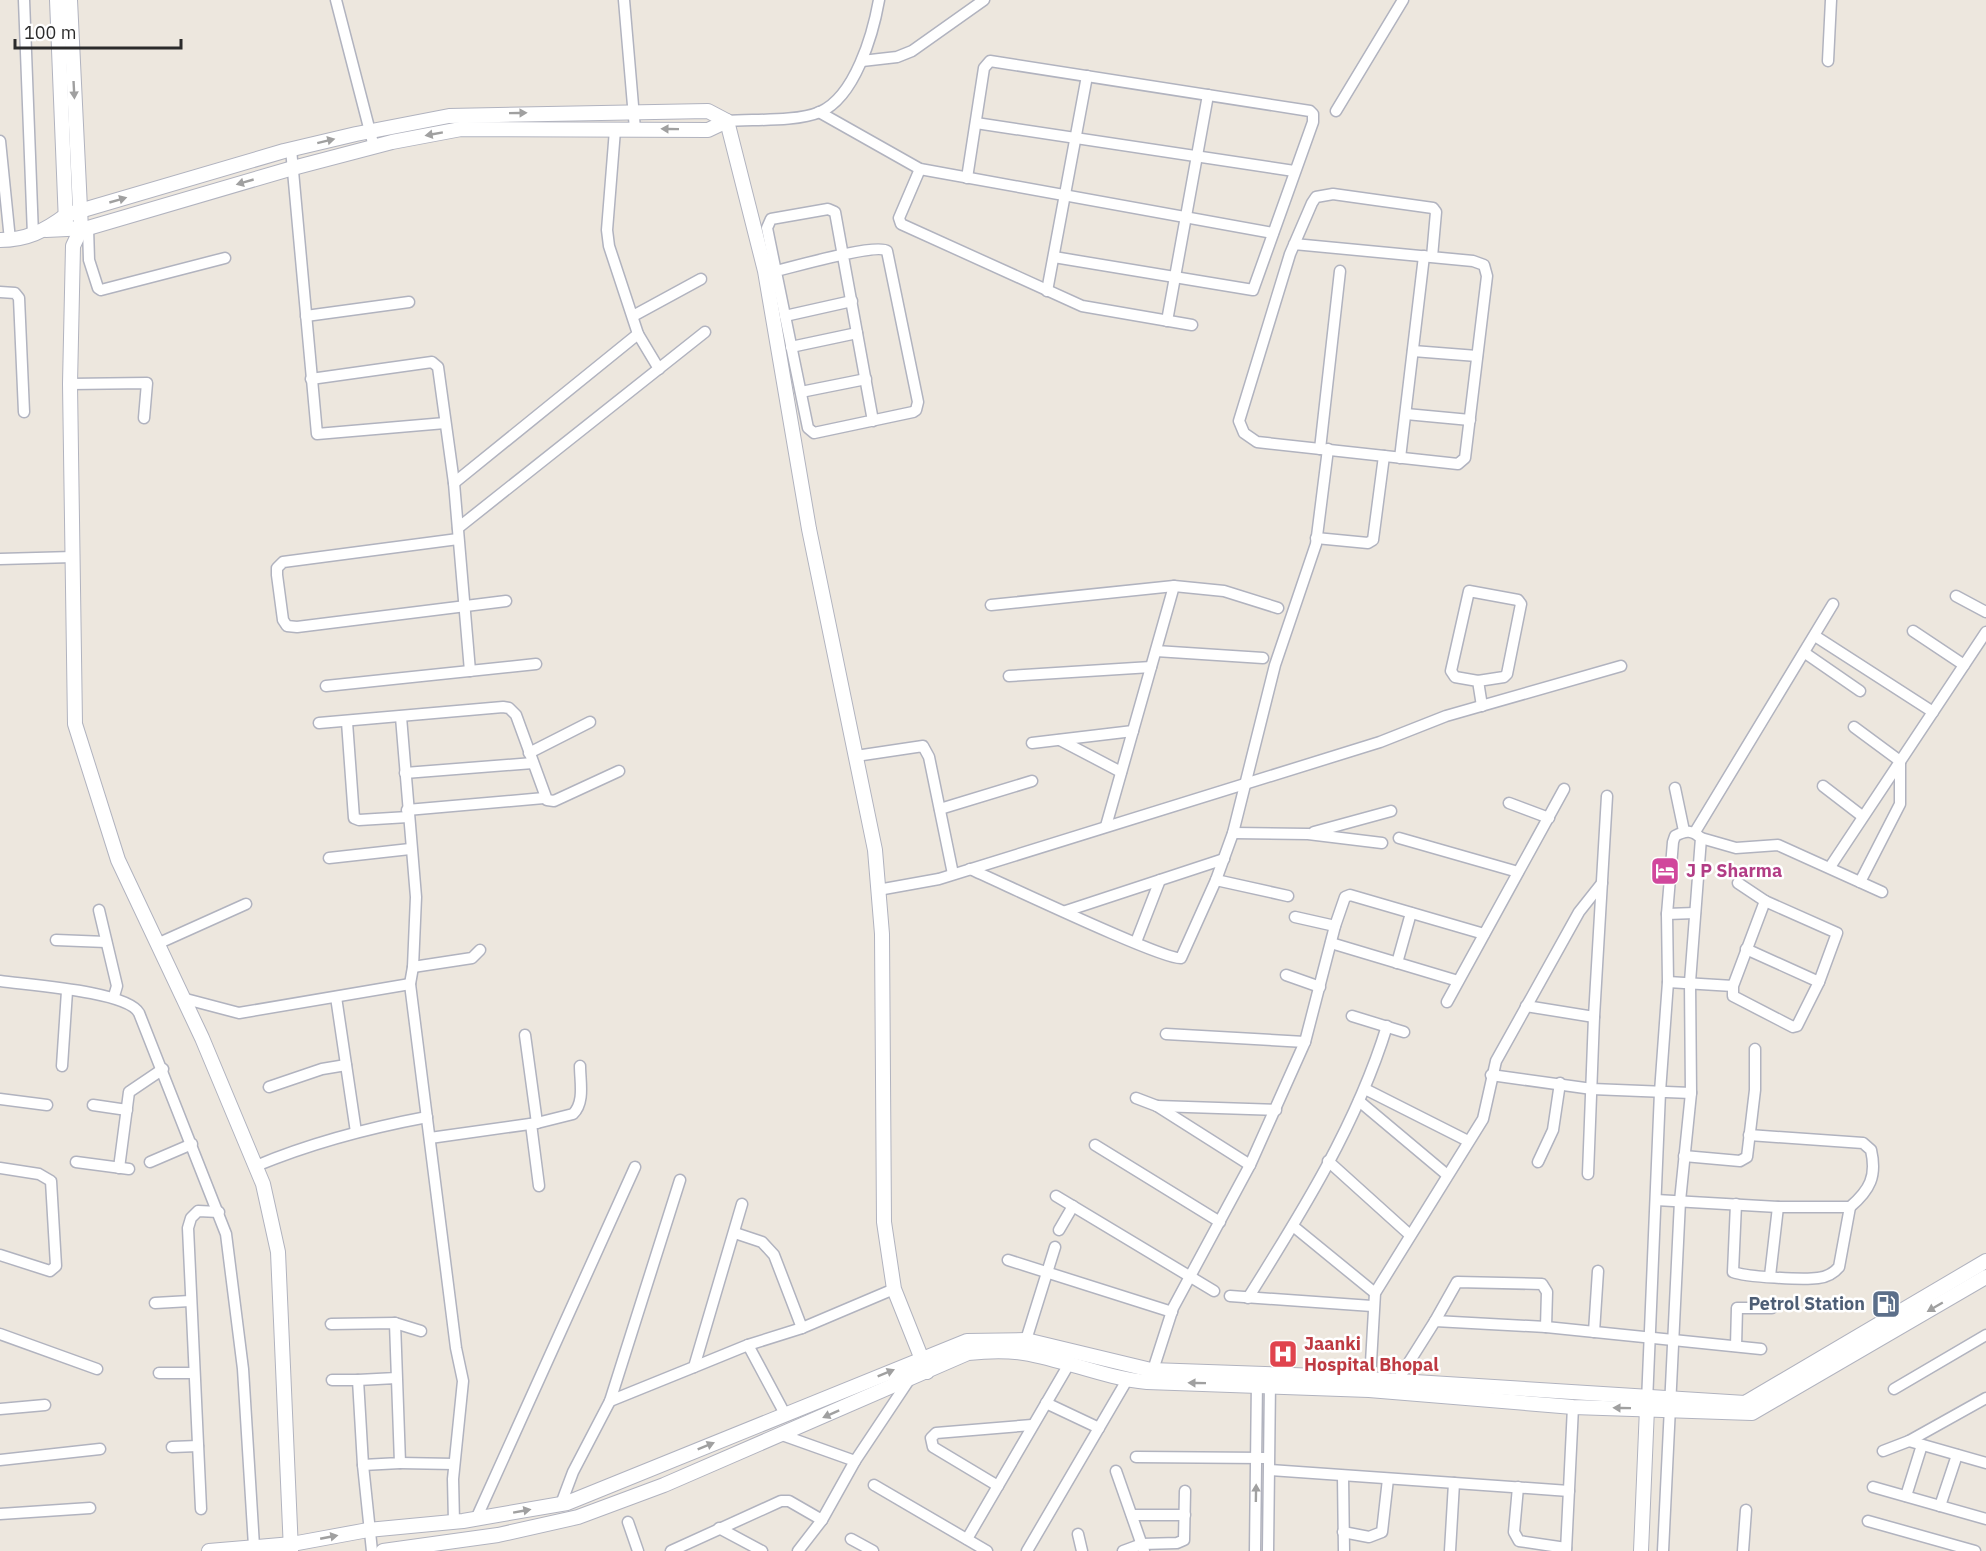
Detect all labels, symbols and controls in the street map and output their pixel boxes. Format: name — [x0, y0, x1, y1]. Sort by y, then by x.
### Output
scale bar — [15, 12, 182, 50]
text: 100 m — [24, 21, 76, 44]
one-way arrow — [70, 80, 79, 99]
one-way arrow — [508, 108, 527, 118]
one-way arrow — [661, 124, 680, 134]
one-way arrow — [424, 130, 443, 139]
one-way arrow — [316, 136, 335, 146]
one-way arrow — [236, 178, 254, 187]
one-way arrow — [109, 195, 127, 204]
hotel icon: J P Sharma — [1649, 855, 1681, 887]
place label: J P Sharma — [1686, 859, 1782, 882]
fuel station icon: Petrol Station — [1870, 1288, 1902, 1320]
place label: Petrol Station — [1748, 1292, 1865, 1315]
one-way arrow — [1927, 1301, 1944, 1311]
place label: Jaanki Hospital Bhopal — [1304, 1332, 1439, 1376]
hospital icon: Jaanki Hospital Bhopal — [1267, 1338, 1299, 1370]
one-way arrow — [877, 1368, 895, 1377]
one-way arrow — [1188, 1379, 1207, 1388]
one-way arrow — [1613, 1403, 1632, 1413]
one-way arrow — [821, 1409, 839, 1419]
one-way arrow — [697, 1441, 715, 1451]
one-way arrow — [1251, 1483, 1261, 1502]
one-way arrow — [513, 1506, 532, 1515]
one-way arrow — [320, 1532, 339, 1541]

